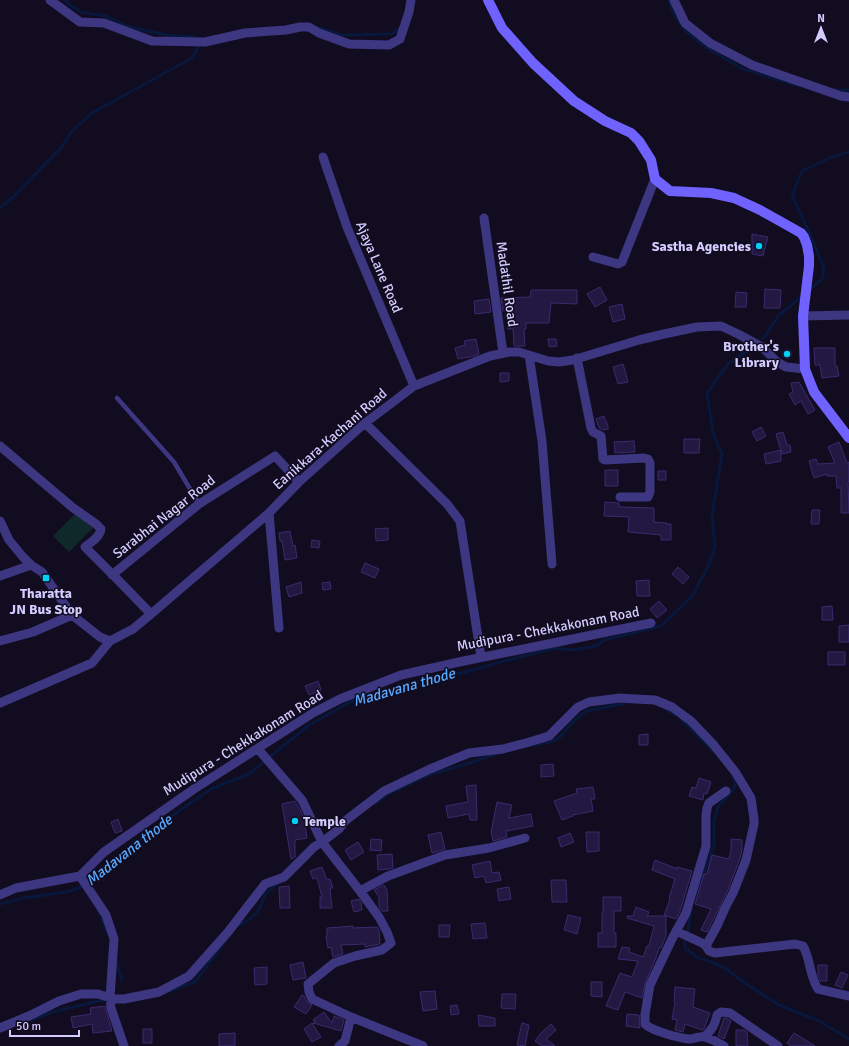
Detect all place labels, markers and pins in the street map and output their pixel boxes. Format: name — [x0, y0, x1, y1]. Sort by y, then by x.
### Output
place label: Sastha Agencies — [652, 238, 751, 255]
marker: Sastha Agencies — [754, 241, 764, 251]
place label: Brother's Library — [723, 338, 779, 371]
marker: Brother's Library — [782, 349, 792, 359]
marker: Tharatta JN Bus Stop — [41, 573, 51, 583]
place label: Tharatta JN Bus Stop — [10, 585, 83, 618]
place label: Temple — [303, 813, 346, 830]
marker: Temple — [290, 816, 300, 826]

